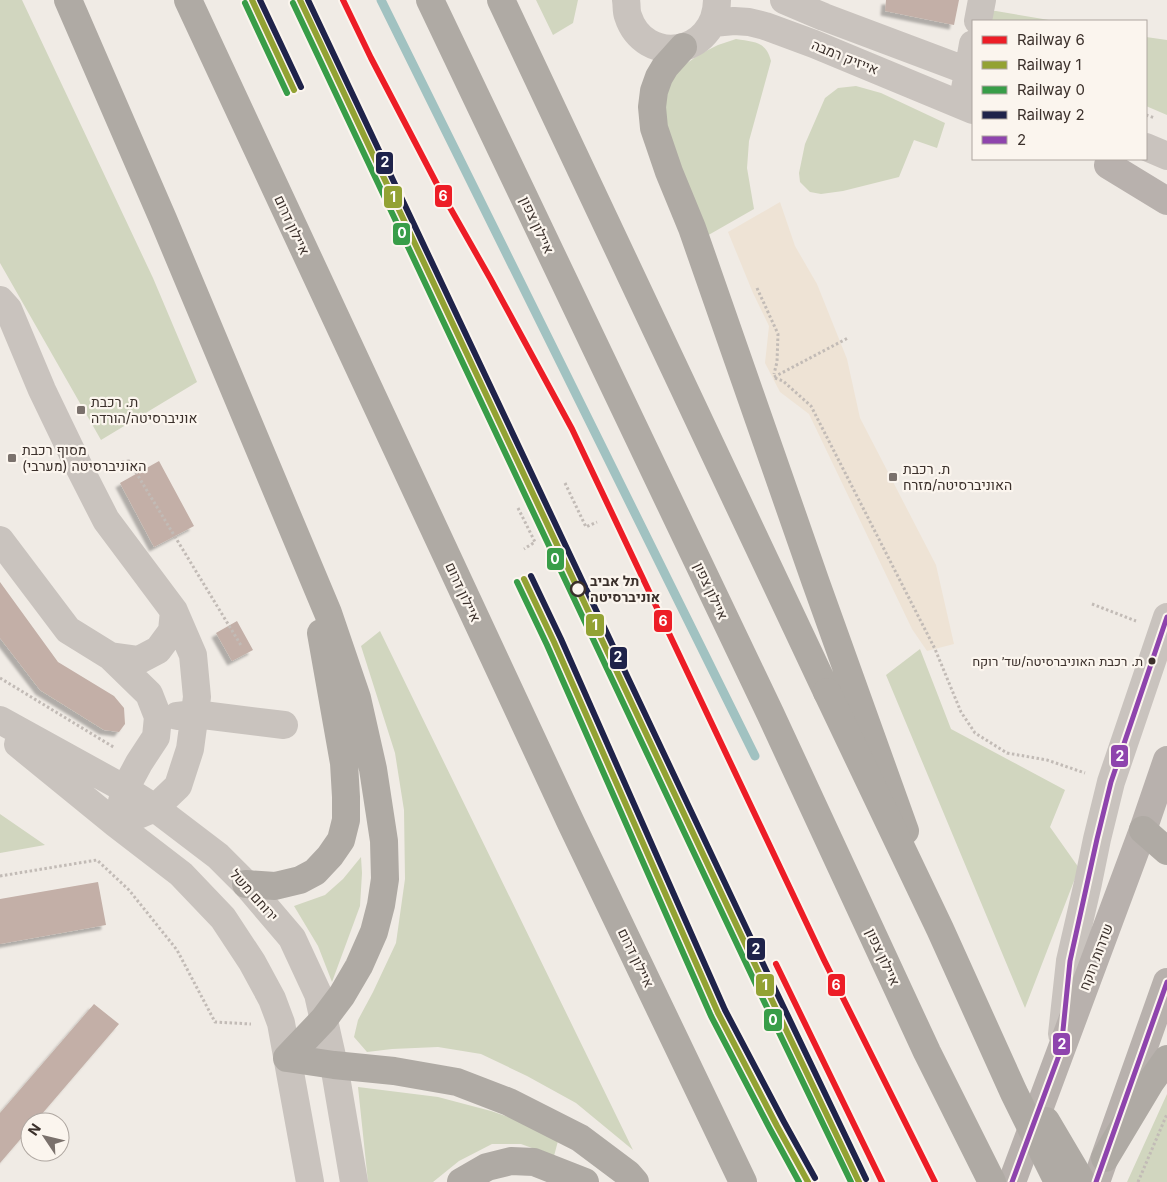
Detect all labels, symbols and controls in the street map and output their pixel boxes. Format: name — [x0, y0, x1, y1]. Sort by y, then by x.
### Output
legend — [972, 20, 1147, 160]
text: Railway 6 — [1017, 30, 1085, 49]
street label: אייזיק רמבה — [809, 35, 881, 78]
text: Railway 1 — [1017, 55, 1082, 74]
text: Railway 0 — [1017, 80, 1085, 99]
text: Railway 2 — [1017, 105, 1085, 124]
text: 2 — [1017, 130, 1026, 149]
line badge: 2 — [375, 151, 394, 175]
text: 2 — [381, 153, 390, 170]
line badge: 6 — [434, 184, 453, 208]
line badge: 1 — [383, 185, 403, 209]
text: 6 — [438, 187, 448, 204]
text: 1 — [390, 188, 396, 205]
street label: איילון דרום — [271, 192, 314, 257]
street label: איילון צפון — [517, 193, 558, 256]
line badge: 0 — [392, 222, 411, 246]
text: 0 — [397, 224, 407, 241]
place label: ת. רכבת אוניברסיטה/הורדה — [91, 393, 197, 426]
marker: ת. רכבת אוניברסיטה/הורדה — [75, 404, 87, 416]
place label: מסוף רכבת האוניברסיטה (מערבי) — [22, 441, 147, 474]
marker: מסוף רכבת האוניברסיטה (מערבי) — [6, 452, 18, 464]
place label: ת. רכבת האוניברסיטה/מזרח — [903, 460, 1012, 493]
marker: ת. רכבת האוניברסיטה/מזרח — [887, 471, 899, 483]
line badge: 0 — [546, 547, 565, 571]
text: 0 — [550, 550, 560, 567]
street label: איילון דרום — [442, 559, 485, 624]
street label: איילון צפון — [691, 559, 732, 622]
place label: תל אביב אוניברסיטה — [590, 572, 660, 605]
marker: תל אביב אוניברסיטה — [570, 581, 586, 597]
line badge: 6 — [653, 609, 673, 633]
text: 6 — [658, 612, 668, 629]
line badge: 1 — [585, 613, 605, 637]
text: 1 — [592, 616, 598, 633]
line badge: 2 — [609, 646, 628, 670]
text: 2 — [614, 648, 623, 665]
place label: ת. רכבת האוניברסיטה/שד׳ רוקח — [972, 653, 1143, 669]
marker: ת. רכבת האוניברסיטה/שד׳ רוקח — [1147, 656, 1157, 666]
line badge: 2 — [1110, 744, 1129, 768]
text: 2 — [1116, 747, 1125, 764]
street label: ירוחם משל — [227, 865, 282, 924]
street label: שדרות רוקח — [1075, 921, 1116, 993]
street label: איילון דרום — [615, 925, 658, 990]
street label: איילון צפון — [863, 925, 904, 988]
line badge: 2 — [746, 937, 766, 961]
text: 2 — [752, 940, 761, 957]
line badge: 1 — [755, 973, 775, 997]
line badge: 6 — [827, 973, 846, 997]
text: 1 — [762, 976, 768, 993]
text: 6 — [831, 976, 841, 993]
line badge: 0 — [763, 1008, 783, 1032]
text: 0 — [768, 1011, 778, 1028]
line badge: 2 — [1052, 1032, 1071, 1056]
text: 2 — [1058, 1035, 1067, 1052]
north arrow — [20, 1112, 70, 1162]
text: N — [24, 1120, 44, 1139]

